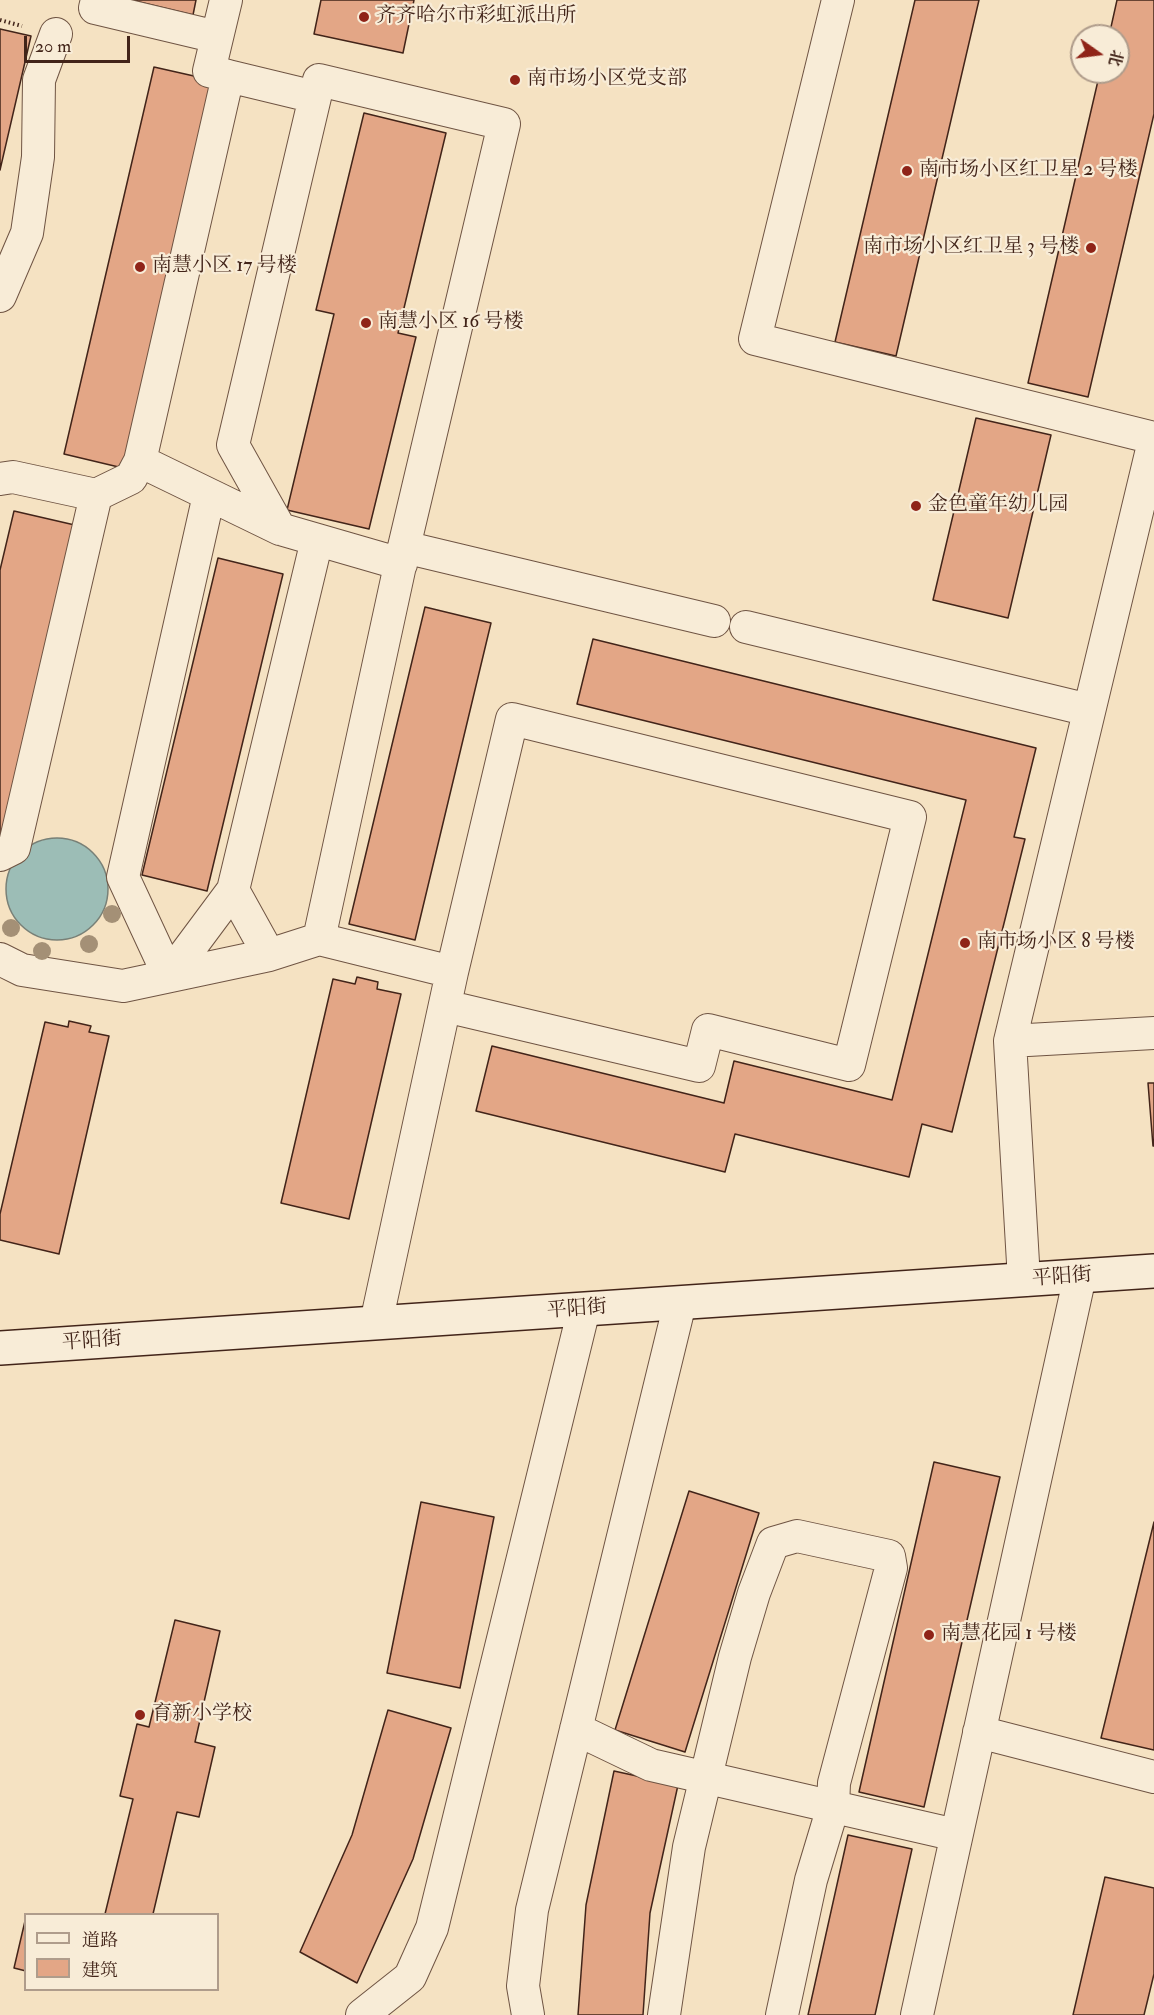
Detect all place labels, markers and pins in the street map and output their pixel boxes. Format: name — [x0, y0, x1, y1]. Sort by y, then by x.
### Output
place label: 齐齐哈尔市彩虹派出所 — [376, 5, 576, 29]
marker: 齐齐哈尔市彩虹派出所 — [357, 10, 371, 24]
place label: 南市场小区党支部 — [527, 68, 687, 92]
marker: 南市场小区党支部 — [508, 73, 522, 87]
place label: 南市场小区红卫星 2 号楼 — [919, 159, 1138, 183]
marker: 南市场小区红卫星 2 号楼 — [900, 164, 914, 178]
place label: 南市场小区红卫星 3 号楼 — [863, 236, 1079, 260]
marker: 南市场小区红卫星 3 号楼 — [1084, 241, 1098, 255]
place label: 南慧小区 17 号楼 — [152, 255, 297, 279]
marker: 南慧小区 17 号楼 — [133, 260, 147, 274]
place label: 南慧小区 16 号楼 — [378, 311, 524, 335]
marker: 南慧小区 16 号楼 — [359, 316, 373, 330]
place label: 金色童年幼儿园 — [928, 494, 1068, 518]
marker: 金色童年幼儿园 — [909, 499, 923, 513]
place label: 南市场小区 8 号楼 — [977, 931, 1135, 955]
marker: 南市场小区 8 号楼 — [958, 936, 972, 950]
place label: 南慧花园 1 号楼 — [941, 1623, 1077, 1647]
marker: 南慧花园 1 号楼 — [922, 1628, 936, 1642]
place label: 育新小学校 — [152, 1703, 252, 1727]
marker: 育新小学校 — [133, 1708, 147, 1722]

